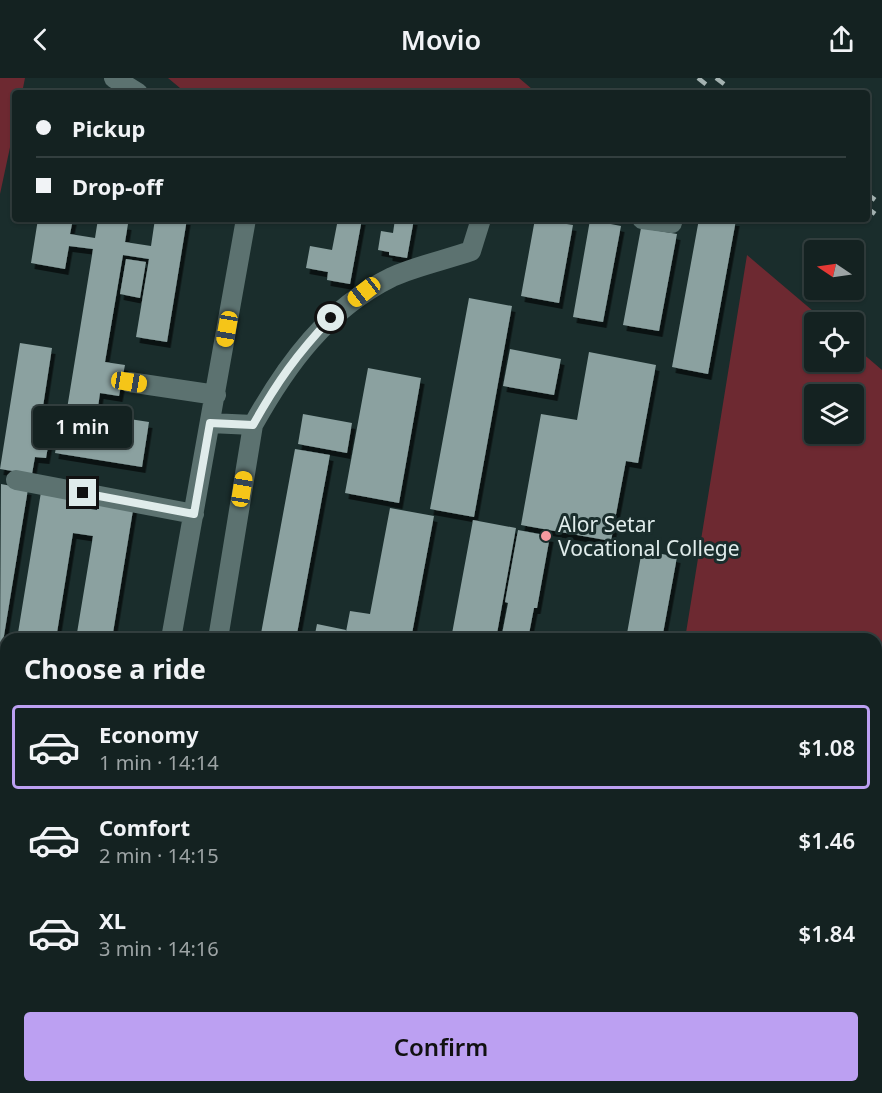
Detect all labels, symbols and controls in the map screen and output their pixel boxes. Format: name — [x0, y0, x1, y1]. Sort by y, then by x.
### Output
text: Movio — [401, 21, 481, 58]
icon: back — [24, 23, 57, 56]
icon: share — [825, 23, 858, 56]
text: Pickup — [72, 113, 145, 143]
text: Drop-off — [72, 171, 163, 201]
north arrow — [804, 240, 864, 300]
map controls — [804, 240, 864, 444]
car — [344, 274, 384, 310]
route start — [317, 304, 344, 331]
car — [215, 310, 239, 348]
button: locate — [804, 312, 864, 372]
car — [110, 370, 148, 394]
button: layers — [804, 384, 864, 444]
callout: 1 min — [34, 406, 132, 448]
text: 1 min — [55, 413, 110, 440]
car — [230, 470, 254, 508]
route end — [69, 479, 96, 506]
place label: Alor Setar Vocational College — [558, 510, 740, 562]
marker: Alor Setar Vocational College — [539, 529, 553, 543]
text: Choose a ride — [24, 650, 206, 687]
text: Economy — [99, 719, 198, 749]
icon: car — [27, 720, 81, 774]
text: $1.08 — [799, 732, 855, 762]
text: 1 min · 14:14 — [99, 749, 219, 776]
text: Comfort — [99, 812, 190, 842]
icon: car — [27, 813, 81, 867]
text: $1.46 — [799, 825, 855, 855]
text: 2 min · 14:15 — [99, 842, 219, 869]
text: XL — [99, 905, 126, 935]
icon: car — [27, 906, 81, 960]
text: $1.84 — [799, 918, 855, 948]
text: 3 min · 14:16 — [99, 935, 219, 962]
button: Confirm — [24, 1012, 858, 1081]

